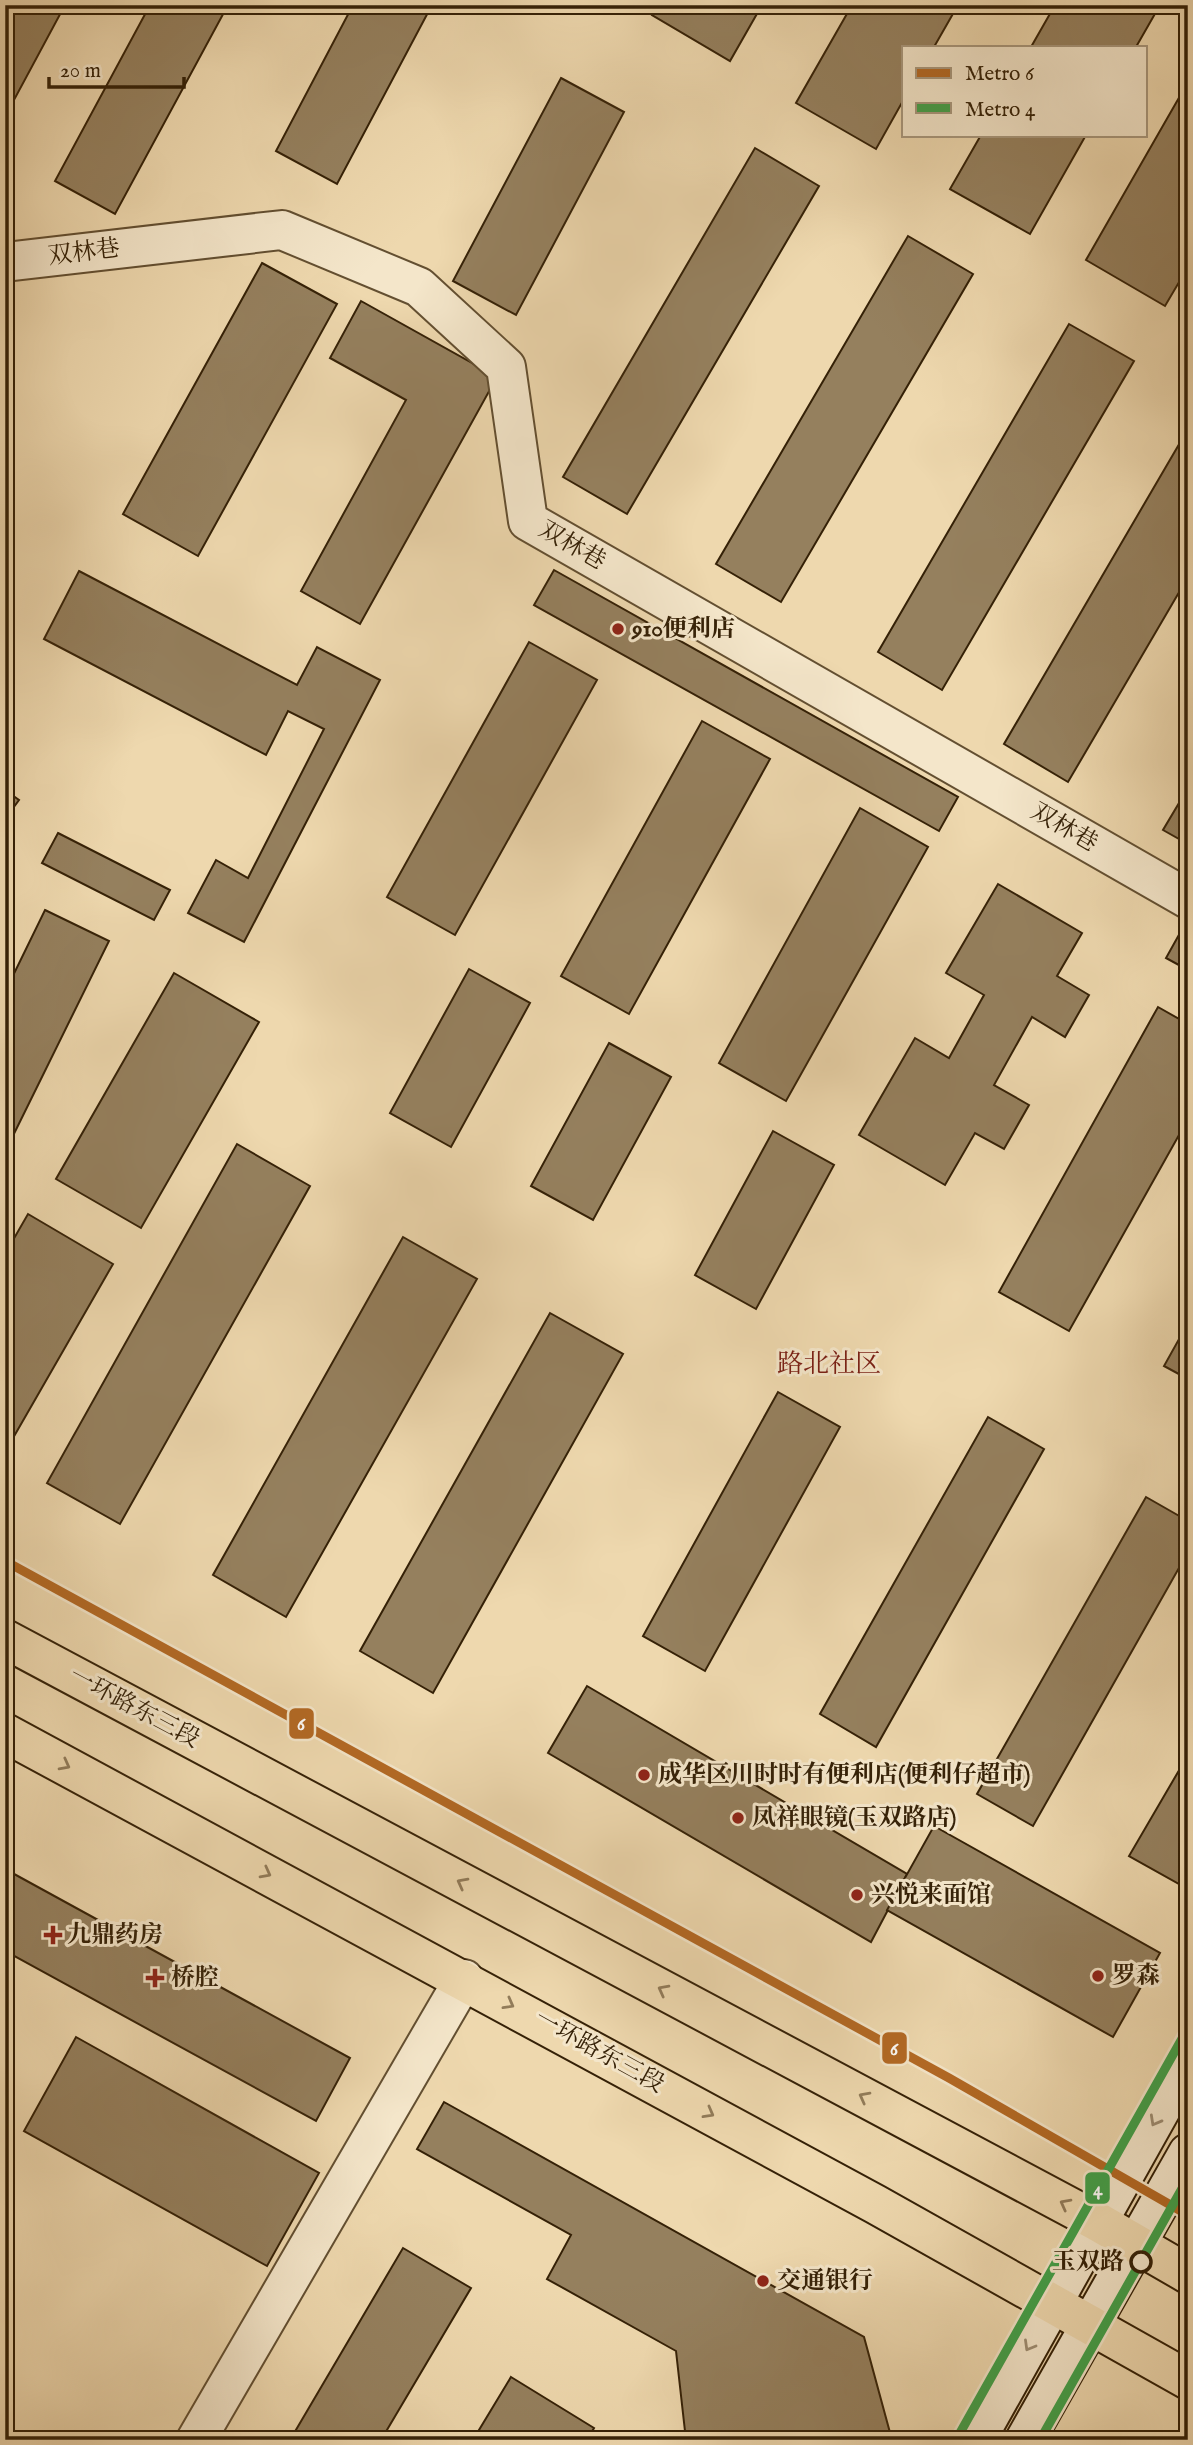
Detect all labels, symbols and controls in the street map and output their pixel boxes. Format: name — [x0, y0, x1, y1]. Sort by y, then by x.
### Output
scale bar — [49, 46, 184, 90]
legend — [902, 46, 1148, 136]
text: 20 m — [60, 58, 101, 85]
text: Metro 6 — [965, 61, 1035, 88]
text: Metro 4 — [965, 97, 1036, 124]
street label: 双林巷 — [46, 233, 122, 273]
street label: 双林巷 — [533, 515, 611, 577]
place label: 910便利店 — [631, 614, 735, 645]
marker: 910便利店 — [610, 621, 626, 637]
street label: 双林巷 — [1025, 797, 1103, 859]
district label: 路北社区 — [777, 1348, 881, 1381]
street label: 一环路东三段 — [63, 1661, 205, 1755]
line badge: 6 — [288, 1707, 315, 1740]
text: 6 — [297, 1713, 306, 1737]
one-way arrow — [58, 1757, 71, 1770]
place label: 成华区川时时有便利店(便利仔超市) — [658, 1760, 1030, 1791]
marker: 成华区川时时有便利店(便利仔超市) — [636, 1767, 652, 1783]
place label: 凤祥眼镜(玉双路店) — [752, 1803, 956, 1834]
marker: 凤祥眼镜(玉双路店) — [730, 1810, 746, 1826]
one-way arrow — [259, 1864, 271, 1878]
one-way arrow — [457, 1878, 470, 1891]
place label: 兴悦来面馆 — [871, 1880, 991, 1911]
marker: 兴悦来面馆 — [849, 1887, 865, 1903]
place label: 九鼎药房 — [67, 1920, 163, 1951]
marker: 九鼎药房 — [45, 1927, 61, 1943]
place label: 罗森 — [1112, 1961, 1160, 1992]
place label: 桥腔 — [171, 1963, 219, 1994]
marker: 桥腔 — [145, 1968, 165, 1988]
marker: 罗森 — [1090, 1968, 1106, 1984]
one-way arrow — [658, 1985, 670, 1998]
one-way arrow — [502, 1996, 515, 2009]
street label: 一环路东三段 — [529, 2004, 669, 2100]
line badge: 6 — [881, 2031, 908, 2065]
text: 6 — [890, 2038, 899, 2062]
one-way arrow — [859, 2092, 871, 2105]
one-way arrow — [702, 2105, 714, 2118]
one-way arrow — [1149, 2113, 1163, 2126]
line badge: 4 — [1084, 2171, 1111, 2205]
text: 4 — [1093, 2178, 1103, 2202]
one-way arrow — [1059, 2199, 1072, 2212]
place label: 玉双路 — [1052, 2247, 1124, 2278]
marker: 玉双路 — [1130, 2251, 1152, 2273]
place label: 交通银行 — [777, 2266, 873, 2297]
marker: 交通银行 — [755, 2273, 771, 2289]
one-way arrow — [1024, 2339, 1037, 2351]

